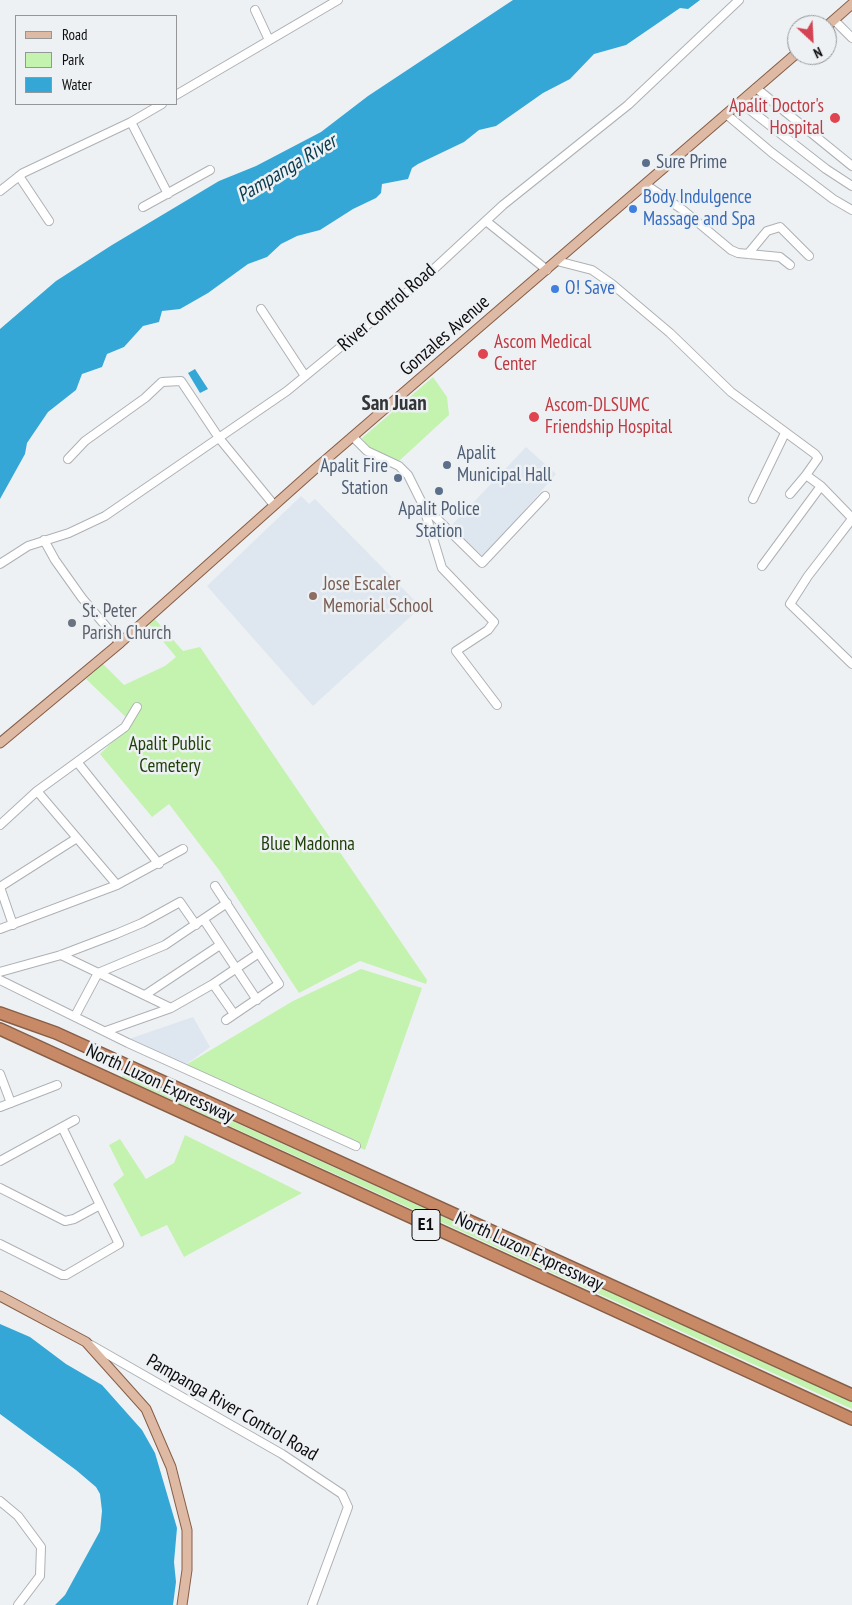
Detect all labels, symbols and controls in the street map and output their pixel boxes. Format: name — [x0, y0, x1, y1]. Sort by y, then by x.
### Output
legend — [15, 15, 178, 105]
north arrow — [787, 15, 837, 65]
text: Road — [62, 25, 88, 44]
text: N — [811, 43, 825, 62]
text: Park — [62, 50, 84, 69]
text: Water — [62, 75, 92, 94]
place label: Apalit Doctor's Hospital — [729, 96, 824, 140]
marker: Apalit Doctor's Hospital — [828, 111, 842, 125]
water label: Pampanga River — [233, 130, 341, 208]
place label: Sure Prime — [656, 152, 727, 174]
marker: Sure Prime — [640, 157, 652, 169]
place label: Body Indulgence Massage and Spa — [643, 187, 755, 231]
marker: Body Indulgence Massage and Spa — [627, 203, 639, 215]
street label: River Control Road — [334, 259, 440, 357]
place label: O! Save — [565, 278, 615, 300]
marker: O! Save — [549, 283, 561, 295]
street label: Gonzales Avenue — [396, 291, 494, 381]
place label: Ascom Medical Center — [494, 332, 592, 376]
marker: Ascom Medical Center — [476, 347, 490, 361]
district label: San Juan — [361, 391, 427, 417]
place label: Ascom-DLSUMC Friendship Hospital — [545, 395, 672, 439]
marker: Ascom-DLSUMC Friendship Hospital — [527, 410, 541, 424]
place label: Apalit Municipal Hall — [457, 443, 552, 487]
place label: Apalit Fire Station — [320, 456, 388, 500]
marker: Apalit Municipal Hall — [441, 459, 453, 471]
marker: Apalit Fire Station — [392, 472, 404, 484]
marker: Apalit Police Station — [433, 485, 445, 497]
place label: Apalit Police Station — [398, 499, 480, 543]
place label: Jose Escaler Memorial School — [323, 574, 433, 618]
marker: Jose Escaler Memorial School — [307, 590, 319, 602]
place label: St. Peter Parish Church — [82, 601, 171, 645]
marker: St. Peter Parish Church — [66, 617, 78, 629]
park label: Apalit Public Cemetery — [129, 734, 211, 778]
park label: Blue Madonna — [261, 834, 355, 856]
street label: North Luzon Expressway — [82, 1040, 238, 1128]
street label: North Luzon Expressway — [451, 1208, 607, 1296]
road number: E1 — [412, 1210, 440, 1240]
street label: Pampanga River Control Road — [142, 1350, 322, 1466]

